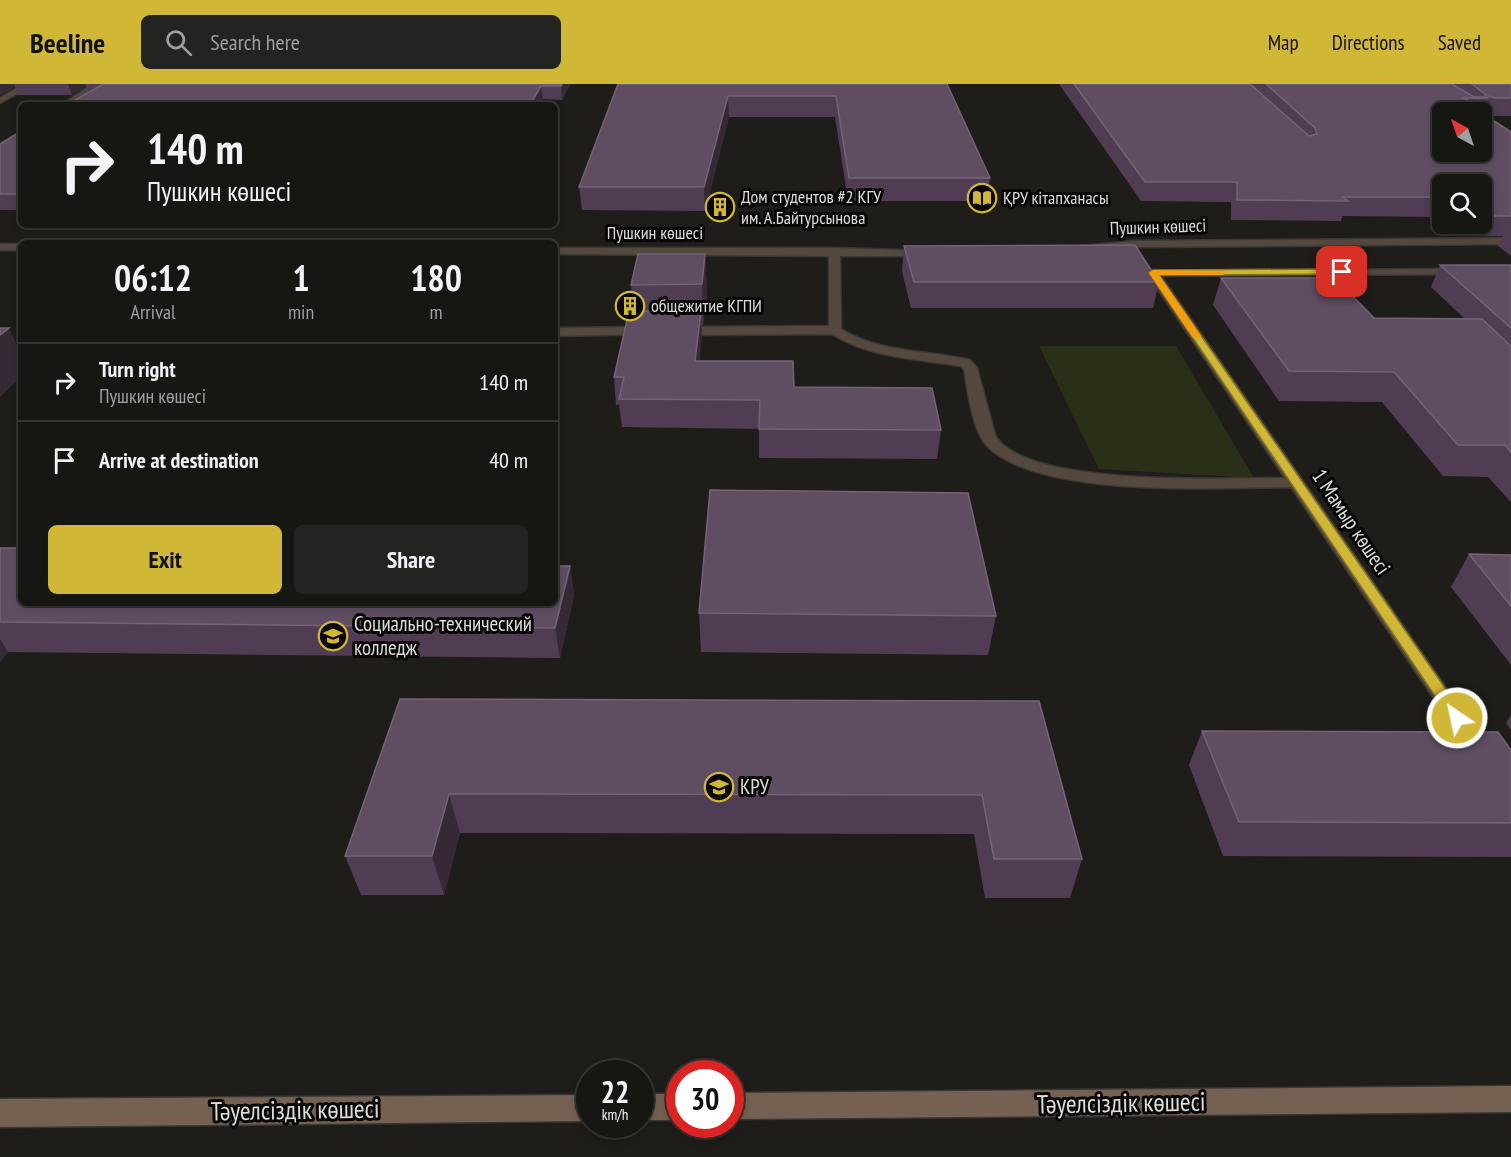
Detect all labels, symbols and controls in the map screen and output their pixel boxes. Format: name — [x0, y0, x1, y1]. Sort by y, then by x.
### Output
search box — [141, 15, 561, 69]
text: Beeline — [30, 24, 105, 61]
icon: search — [162, 26, 195, 59]
text: Search here — [210, 28, 300, 56]
text: Map — [1268, 29, 1299, 56]
text: Directions — [1332, 29, 1405, 56]
text: Saved — [1438, 29, 1481, 56]
north arrow — [1432, 102, 1492, 162]
map controls — [1432, 102, 1492, 234]
text: 140 m — [147, 121, 244, 176]
icon: right — [48, 126, 126, 204]
text: Пушкин көшесі — [147, 174, 291, 208]
button: search — [1432, 174, 1492, 234]
library icon: ҚРУ кітапханасы — [966, 182, 998, 214]
place label: Дом студентов #2 КГУ им. А.Байтурсынова — [741, 185, 882, 229]
place label: ҚРУ кітапханасы — [1003, 186, 1109, 209]
building icon: Дом студентов #2 КГУ им. А.Байтурсынова — [704, 191, 736, 223]
street label: Пушкин көшесі — [1109, 213, 1207, 240]
street label: Пушкин көшесі — [607, 221, 703, 244]
pin — [1316, 246, 1367, 297]
text: 06:12 — [114, 254, 192, 301]
text: 1 — [292, 254, 310, 301]
text: 180 — [410, 254, 462, 301]
icon: arrive — [1325, 255, 1358, 288]
building icon: общежитие КГПИ — [614, 290, 646, 322]
place label: общежитие КГПИ — [651, 294, 762, 317]
text: Arrival — [130, 299, 176, 325]
text: min — [288, 299, 314, 325]
text: m — [430, 299, 443, 325]
text: Turn right — [99, 355, 176, 383]
icon: right — [48, 366, 81, 399]
text: 140 m — [479, 368, 528, 396]
text: Пушкин көшесі — [99, 383, 206, 409]
icon: arrive — [48, 444, 81, 477]
text: Arrive at destination — [99, 446, 259, 474]
text: 40 m — [489, 446, 528, 474]
street label: 1 Мамыр көшесі — [1306, 464, 1397, 580]
button: Exit — [48, 525, 282, 594]
button: Share — [294, 525, 528, 594]
place label: Социально-технический колледж — [354, 610, 532, 661]
school or university icon: Социально-технический колледж — [317, 620, 349, 652]
position arrow — [1425, 686, 1489, 750]
school or university icon: КРУ — [703, 771, 735, 803]
place label: КРУ — [740, 773, 770, 800]
speed limit sign: 30 — [666, 1060, 744, 1138]
text: 22 — [601, 1072, 629, 1111]
street label: Тәуелсіздік көшесі — [1036, 1085, 1206, 1120]
street label: Тәуелсіздік көшесі — [210, 1092, 380, 1127]
text: km/h — [602, 1105, 628, 1124]

